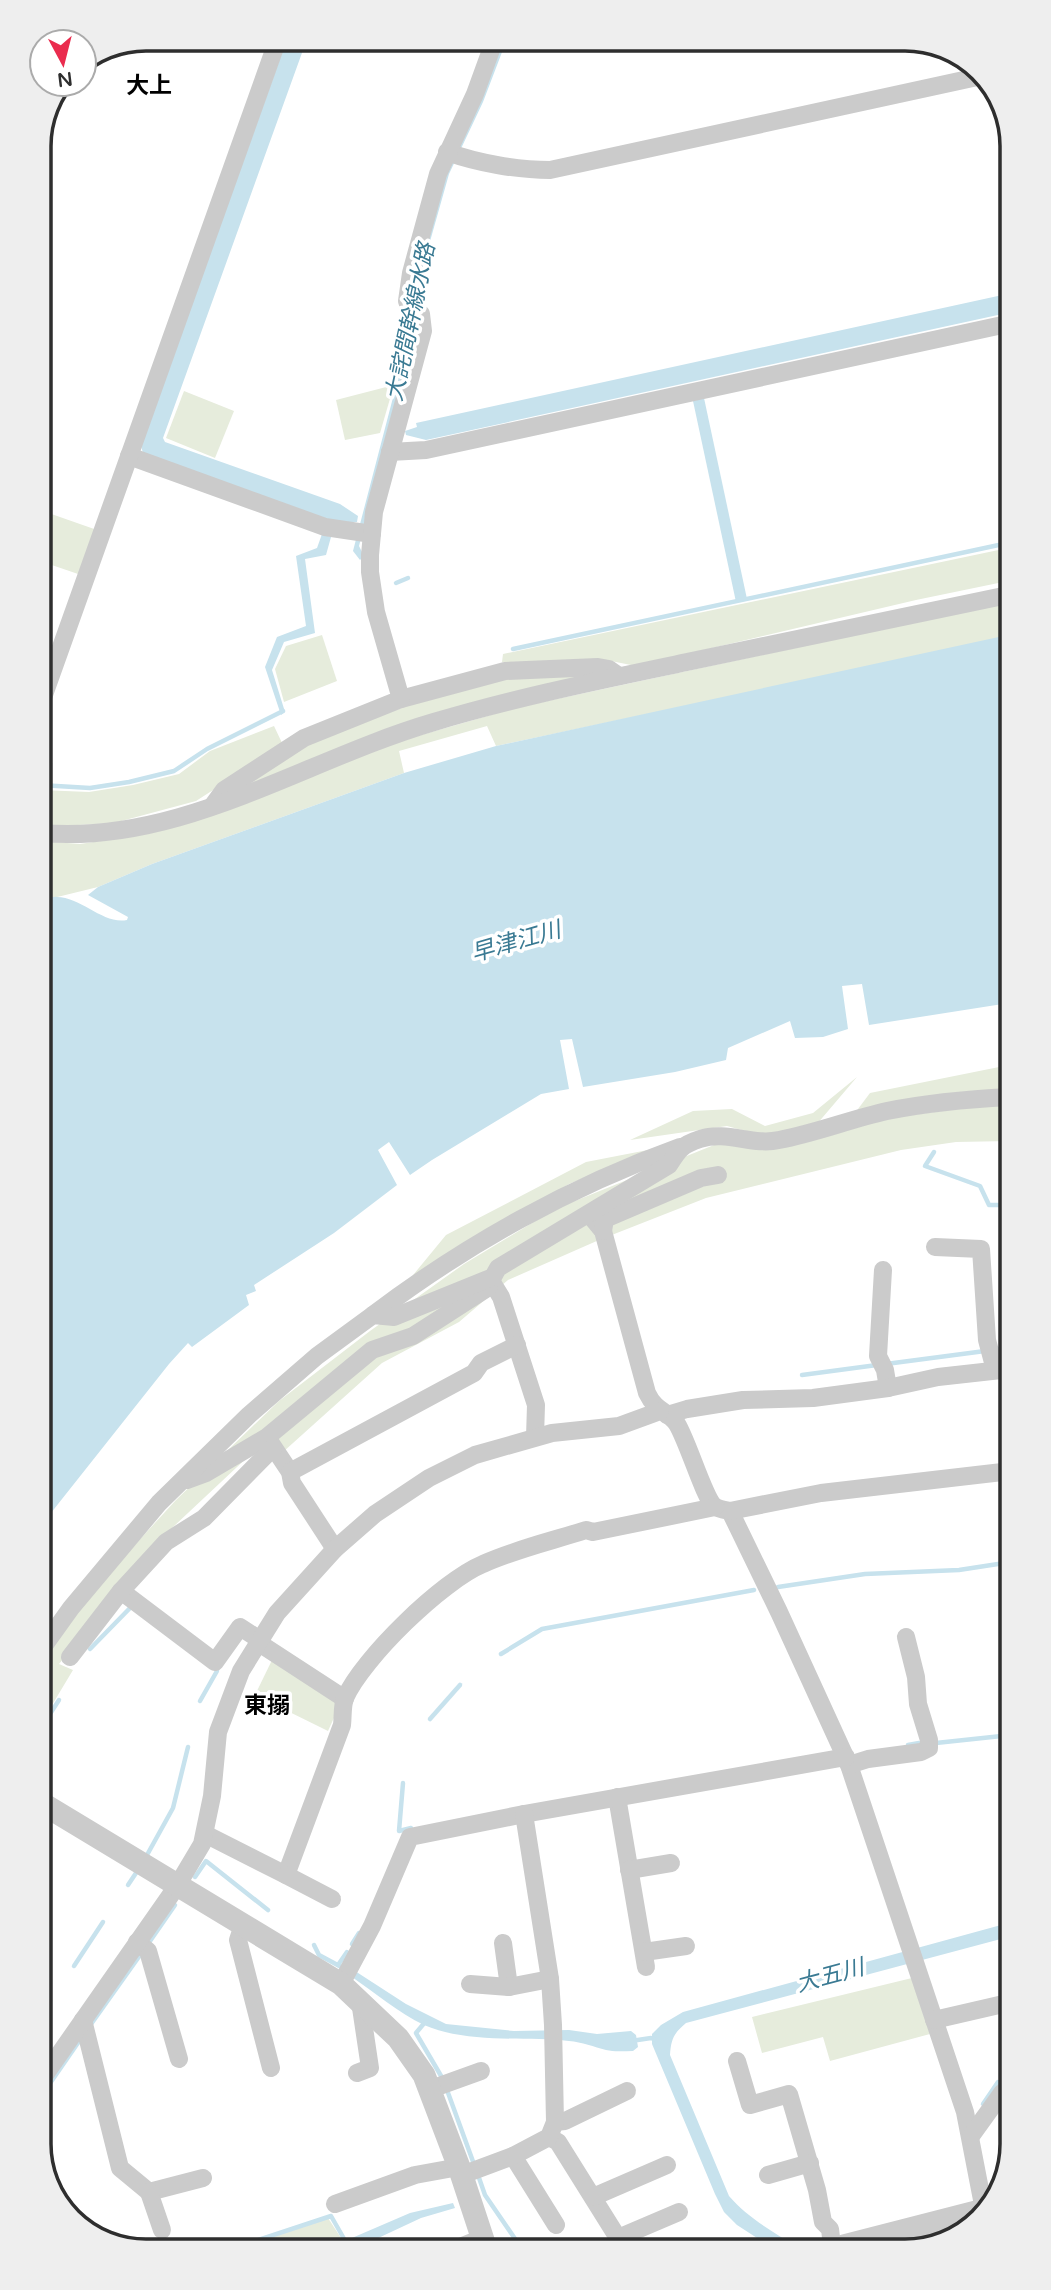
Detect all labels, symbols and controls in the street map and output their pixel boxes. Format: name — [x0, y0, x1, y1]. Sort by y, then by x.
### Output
north arrow — [28, 28, 98, 98]
text: N — [56, 67, 74, 91]
district label: 大上 — [126, 72, 172, 100]
water label: 大詫間幹線水路 — [381, 238, 442, 404]
water label: 早津江川 — [468, 915, 567, 968]
district label: 東搦 — [244, 1692, 290, 1720]
water label: 大五川 — [793, 1953, 870, 1998]

